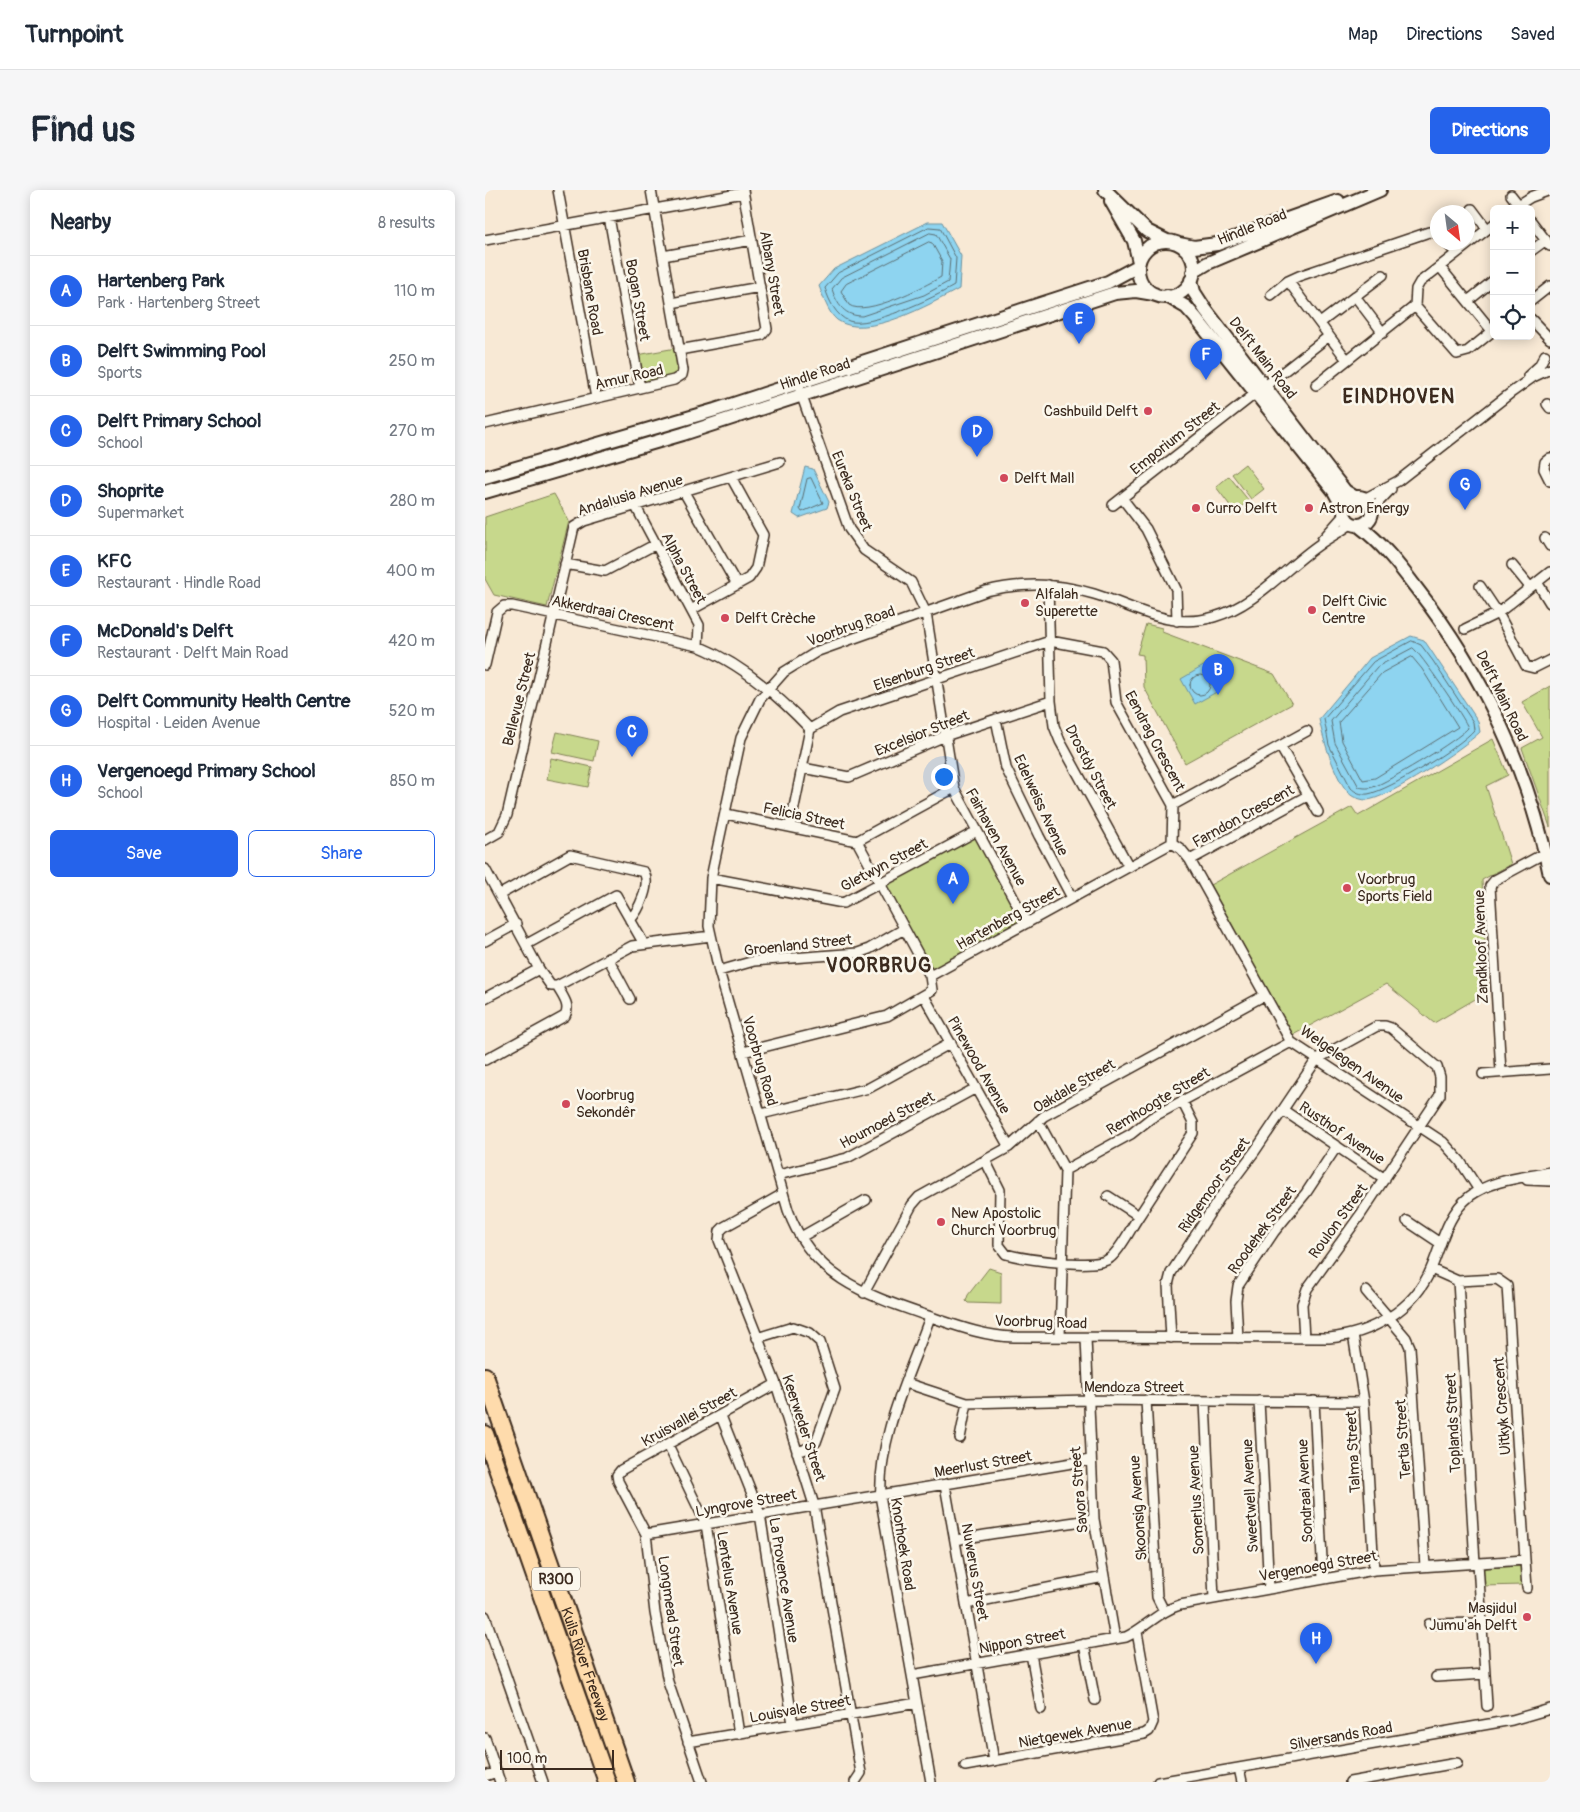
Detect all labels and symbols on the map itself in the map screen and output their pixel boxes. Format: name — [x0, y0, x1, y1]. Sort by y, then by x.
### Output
street label: Hindle Road — [1215, 205, 1290, 250]
north arrow — [1430, 205, 1475, 250]
street label: Albany Street — [755, 229, 788, 318]
street label: Brisbane Road — [573, 247, 606, 337]
street label: Bogan Street — [621, 258, 654, 344]
pin: E — [1063, 303, 1095, 344]
street label: Delft Main Road — [1225, 314, 1301, 403]
pin: F — [1190, 339, 1222, 380]
street label: Hindle Road — [777, 354, 853, 395]
street label: Amur Road — [593, 360, 665, 395]
district label: EINDHOVEN — [1343, 384, 1455, 409]
street label: Emporium Street — [1127, 397, 1225, 479]
place label: Cashbuild Delft — [1044, 402, 1139, 421]
marker: Cashbuild Delft — [1142, 405, 1154, 417]
pin: D — [961, 416, 993, 457]
street label: Eureka Street — [827, 448, 877, 535]
place label: Delft Mall — [1014, 469, 1075, 488]
pin: G — [1449, 469, 1481, 510]
street label: Andalusia Avenue — [575, 470, 686, 521]
marker: Delft Mall — [998, 472, 1010, 484]
place label: Curro Delft — [1206, 499, 1278, 518]
place label: Astron Energy — [1319, 499, 1410, 518]
marker: Curro Delft — [1190, 502, 1202, 514]
marker: Astron Energy — [1303, 502, 1315, 514]
street label: Alpha Street — [657, 529, 711, 608]
place label: Alfalah Superette — [1035, 585, 1098, 621]
street label: Akkerdraai Crescent — [550, 591, 677, 636]
place label: Delft Civic Centre — [1322, 592, 1388, 628]
marker: Alfalah Superette — [1019, 597, 1031, 609]
street label: Voorbrug Road — [804, 602, 898, 651]
marker: Delft Civic Centre — [1306, 604, 1318, 616]
place label: Delft Crèche — [735, 609, 816, 628]
marker: Delft Crèche — [719, 612, 731, 624]
street label: Elsenburg Street — [871, 643, 978, 696]
street label: Delft Main Road — [1471, 648, 1532, 745]
street label: Bellevue Street — [499, 649, 541, 748]
pin: B — [1202, 654, 1234, 695]
street label: Eendrag Crescent — [1120, 688, 1190, 796]
street label: Excelsior Street — [872, 706, 973, 761]
pin: C — [616, 716, 648, 757]
street label: Drostdy Street — [1060, 722, 1121, 814]
street label: Edelweiss Avenue — [1009, 752, 1072, 859]
your location — [931, 764, 957, 790]
street label: Farndon Crescent — [1189, 780, 1298, 852]
street label: Fairhaven Avenue — [961, 785, 1031, 890]
street label: Felicia Street — [761, 799, 848, 835]
street label: Gletwyn Street — [837, 834, 932, 896]
pin: A — [937, 863, 969, 904]
place label: Voorbrug Sports Field — [1357, 870, 1432, 906]
street label: Hartenberg Street — [953, 882, 1064, 955]
marker: Voorbrug Sports Field — [1341, 882, 1353, 894]
street label: Zandkloof Avenue — [1470, 889, 1493, 1004]
street label: Groenland Street — [743, 930, 854, 961]
district label: VOORBRUG — [826, 953, 932, 978]
street label: Pinewood Avenue — [943, 1013, 1015, 1118]
street label: Voorbrug Road — [738, 1014, 781, 1108]
street label: Welgelegen Avenue — [1296, 1022, 1408, 1108]
street label: Oakdale Street — [1030, 1055, 1120, 1118]
street label: Remhoogte Street — [1103, 1063, 1214, 1140]
place label: Voorbrug Sekondêr — [576, 1086, 636, 1122]
street label: Houmoed Street — [837, 1087, 939, 1153]
marker: Voorbrug Sekondêr — [560, 1098, 572, 1110]
street label: Rusthof Avenue — [1295, 1098, 1389, 1169]
street label: Ridgemoor Street — [1174, 1133, 1255, 1237]
street label: Roulon Street — [1305, 1179, 1373, 1263]
street label: Roodehek Street — [1224, 1182, 1301, 1278]
place label: New Apostolic Church Voorbrug — [951, 1204, 1056, 1240]
marker: New Apostolic Church Voorbrug — [935, 1216, 947, 1228]
street label: Voorbrug Road — [994, 1311, 1088, 1334]
street label: Uitkyk Crescent — [1490, 1355, 1515, 1456]
street label: Keerweder Street — [777, 1372, 830, 1485]
street label: Toplands Street — [1441, 1372, 1466, 1473]
street label: Mendoza Street — [1084, 1378, 1185, 1397]
street label: Kruisvallei Street — [638, 1383, 741, 1451]
street label: Tertia Street — [1391, 1398, 1416, 1479]
street label: Talma Street — [1342, 1409, 1365, 1494]
street label: Sweetwell Avenue — [1238, 1438, 1263, 1553]
street label: Sondraai Avenue — [1293, 1438, 1318, 1543]
street label: Somerlus Avenue — [1184, 1444, 1209, 1555]
street label: Savora Street — [1066, 1445, 1093, 1534]
street label: Meerlust Street — [933, 1446, 1034, 1482]
street label: Skoonsig Avenue — [1125, 1454, 1152, 1561]
street label: Lyngrove Street — [694, 1485, 799, 1522]
street label: Knorhoek Road — [886, 1496, 919, 1592]
street label: La Provence Avenue — [764, 1516, 803, 1645]
street label: Nuwerus Street — [957, 1522, 993, 1623]
street label: Lentelus Avenue — [712, 1530, 747, 1637]
street label: Vergenoegd Street — [1258, 1547, 1379, 1586]
street label: Longmead Street — [653, 1555, 688, 1668]
road number: R300 — [532, 1568, 580, 1590]
place label: Masjidul Jumu'ah Delft — [1429, 1599, 1518, 1635]
street label: Kuils River Freeway — [556, 1605, 613, 1725]
marker: Masjidul Jumu'ah Delft — [1521, 1611, 1533, 1623]
pin: H — [1300, 1623, 1332, 1664]
street label: Nippon Street — [977, 1624, 1068, 1658]
street label: Louisvale Street — [748, 1691, 853, 1728]
street label: Nietgewek Avenue — [1017, 1714, 1134, 1753]
street label: Silversands Road — [1288, 1718, 1394, 1755]
scale bar — [500, 1747, 614, 1770]

